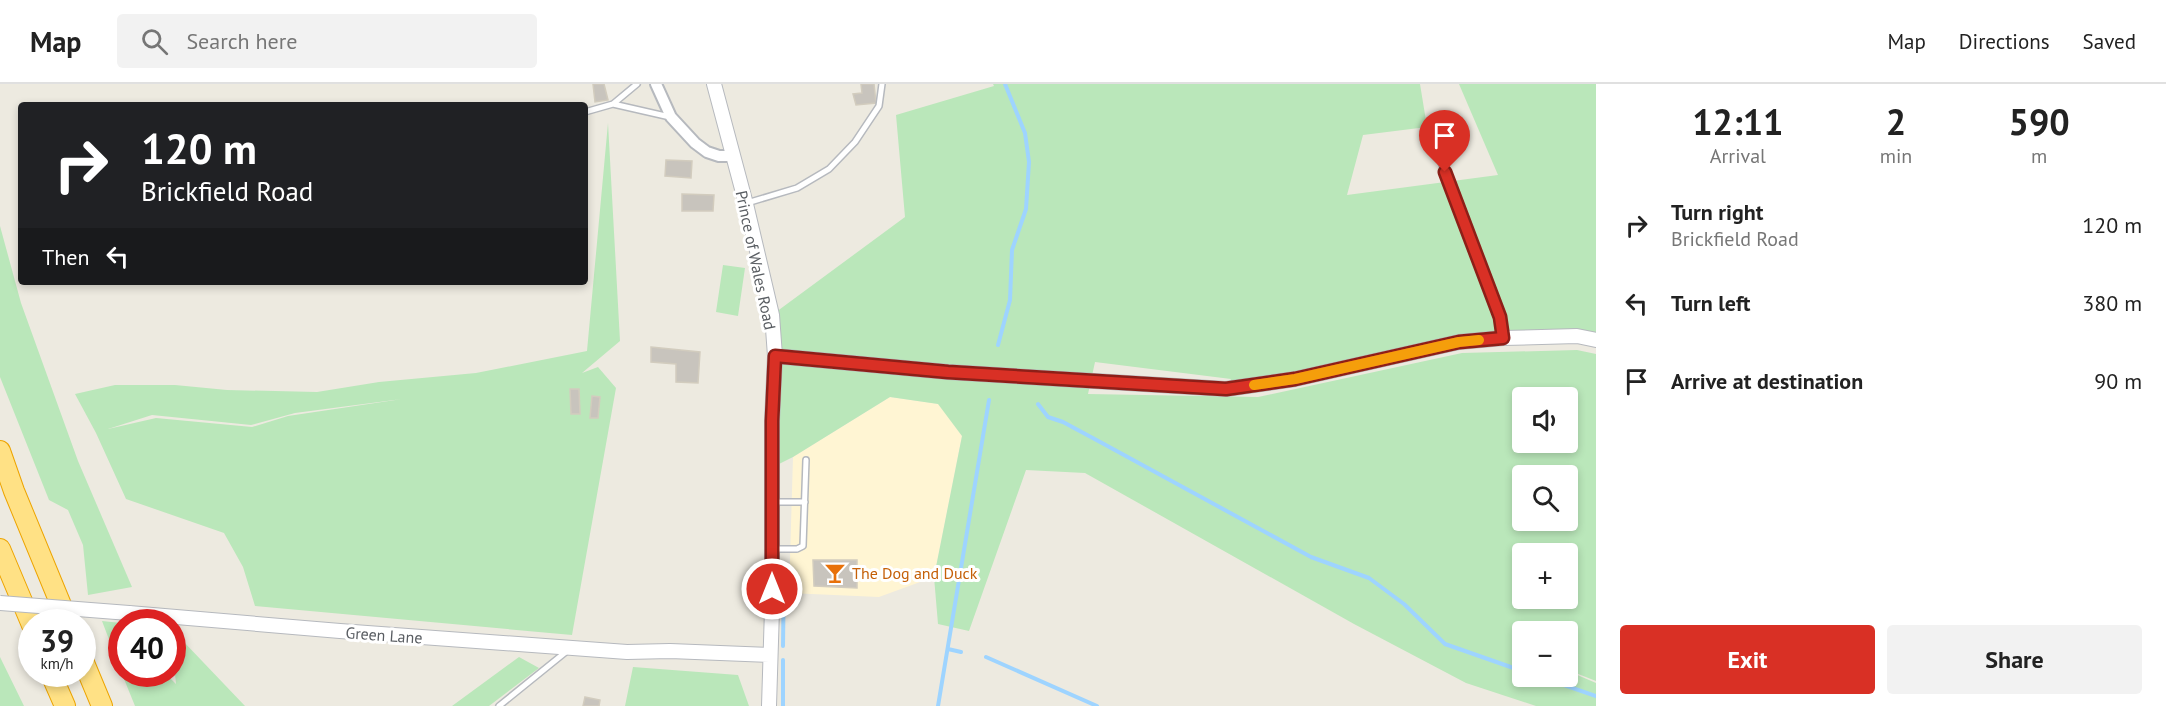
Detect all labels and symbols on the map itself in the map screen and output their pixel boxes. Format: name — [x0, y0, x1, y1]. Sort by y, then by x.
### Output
pin — [1419, 110, 1470, 172]
street label: Prince of Wales Road — [731, 189, 781, 331]
position arrow — [740, 557, 804, 621]
bar icon: The Dog and Duck — [823, 561, 847, 585]
place label: The Dog and Duck — [852, 563, 978, 583]
speed limit sign: 40 — [108, 609, 186, 687]
street label: Green Lane — [345, 622, 423, 648]

